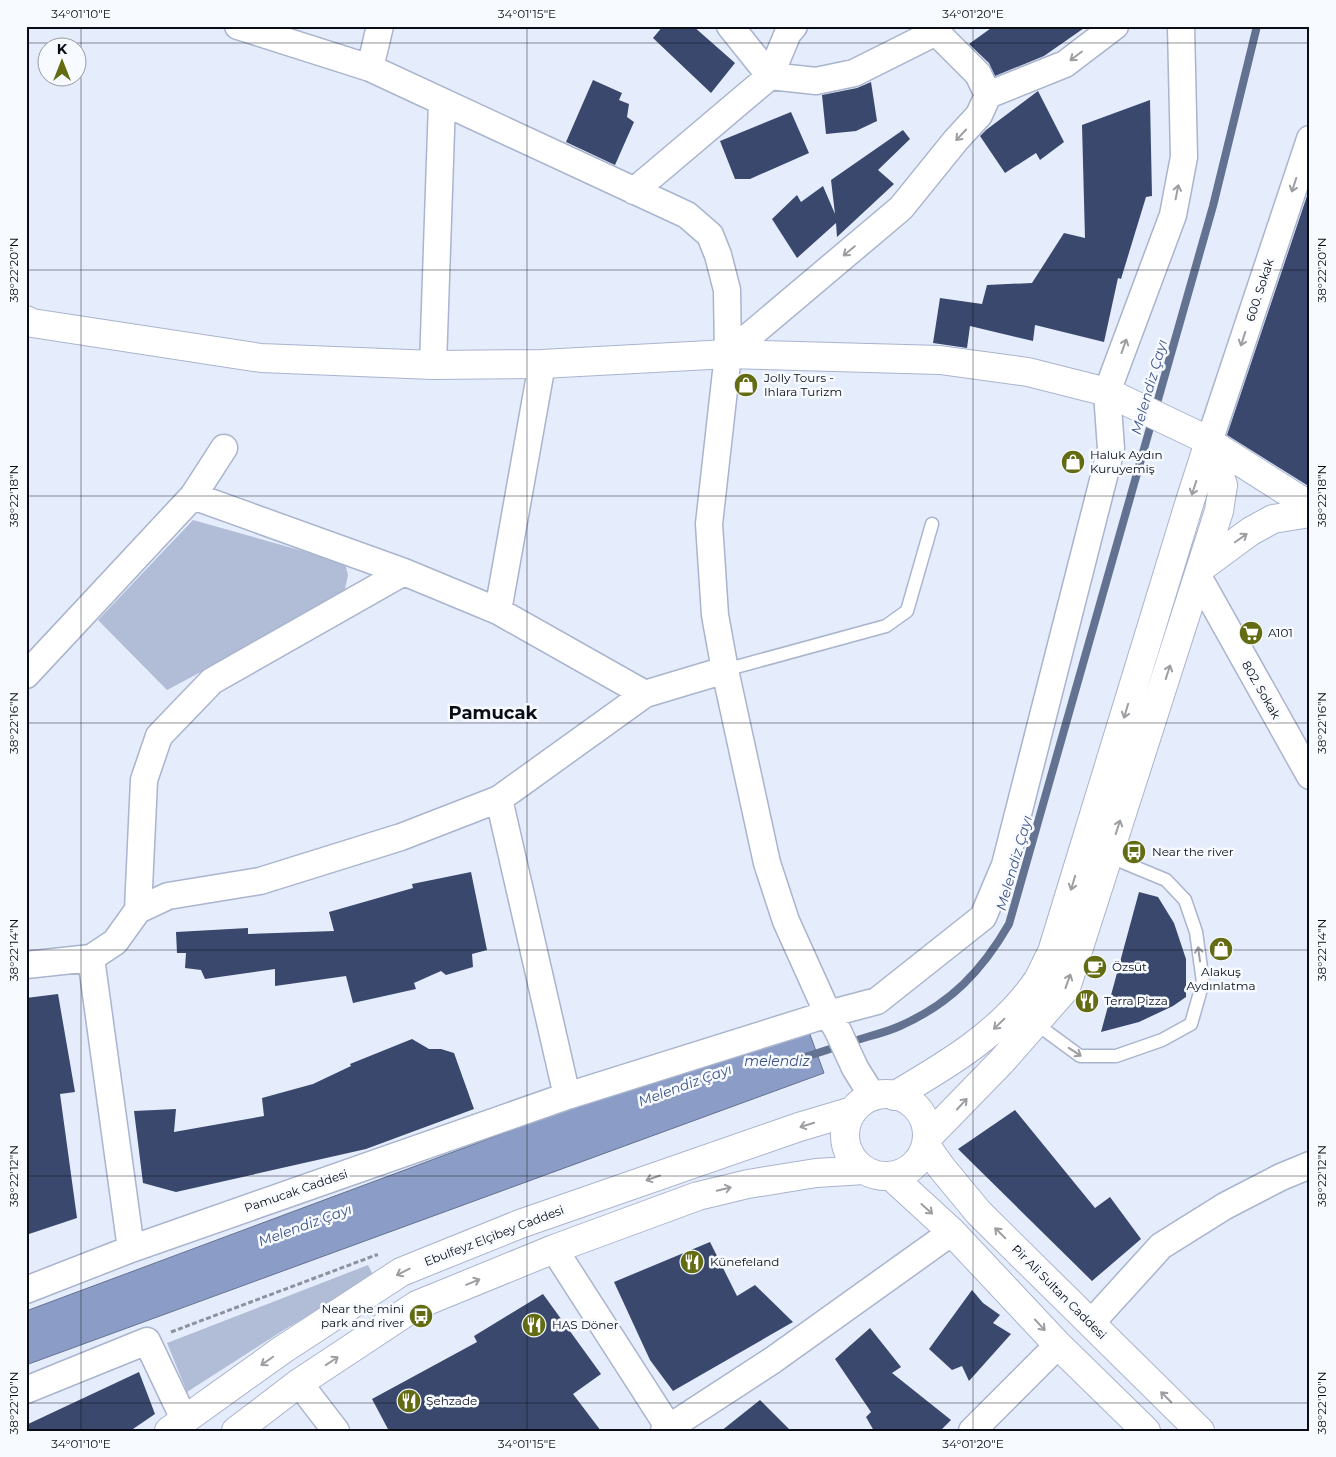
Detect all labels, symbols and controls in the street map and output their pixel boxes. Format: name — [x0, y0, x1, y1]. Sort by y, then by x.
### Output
text: 34°01'10"E — [51, 6, 111, 21]
text: 34°01'15"E — [498, 6, 556, 21]
text: 34°01'20"E — [942, 6, 1004, 21]
north arrow — [38, 38, 88, 88]
text: K — [57, 40, 68, 58]
one-way arrow — [1069, 51, 1083, 61]
one-way arrow — [955, 128, 967, 141]
one-way arrow — [1289, 177, 1299, 193]
one-way arrow — [1173, 185, 1182, 201]
text: 38°22'20"N — [6, 237, 21, 303]
text: 38°22'20"N — [1314, 237, 1329, 303]
one-way arrow — [842, 246, 855, 257]
street label: 600. Sokak — [1242, 256, 1277, 323]
one-way arrow — [1238, 331, 1248, 347]
water label: Melendiz Çayı — [1127, 337, 1171, 437]
one-way arrow — [1120, 339, 1129, 354]
place label: Jolly Tours - Ihlara Turizm — [763, 370, 842, 399]
shop icon: Jolly Tours - Ihlara Turizm — [733, 372, 759, 398]
place label: Haluk Aydın Kuruyemiş — [1090, 447, 1163, 476]
shop icon: Haluk Aydın Kuruyemiş — [1060, 449, 1086, 475]
text: 38°22'18"N — [6, 465, 21, 527]
text: 38°22'18"N — [1314, 465, 1329, 527]
one-way arrow — [1189, 480, 1198, 496]
one-way arrow — [1234, 533, 1248, 543]
supermarket icon: A101 — [1238, 620, 1264, 646]
place label: A101 — [1268, 625, 1293, 640]
street label: 802. Sokak — [1239, 658, 1284, 722]
one-way arrow — [1164, 665, 1173, 681]
text: 38°22'16"N — [6, 692, 21, 754]
text: 38°22'16"N — [1314, 692, 1329, 754]
district label: Pamucak — [449, 702, 538, 724]
one-way arrow — [1120, 702, 1130, 718]
water label: Melendiz Çayı — [992, 813, 1036, 913]
one-way arrow — [1113, 819, 1123, 835]
bus stop icon: Near the river — [1121, 839, 1147, 865]
place label: Near the river — [1152, 844, 1234, 859]
one-way arrow — [1068, 874, 1078, 890]
text: 38°22'14"N — [6, 919, 21, 981]
text: 38°22'14"N — [1314, 919, 1329, 981]
shop icon: Alakuş Aydınlatma — [1208, 936, 1234, 962]
one-way arrow — [1194, 946, 1204, 962]
cafe icon: Özsüt — [1082, 954, 1108, 980]
place label: Özsüt — [1112, 959, 1147, 974]
place label: Alakuş Aydınlatma — [1186, 964, 1256, 993]
one-way arrow — [1063, 974, 1073, 990]
restaurant icon: Terra Pizza — [1074, 988, 1100, 1014]
place label: Terra Pizza — [1104, 993, 1168, 1008]
one-way arrow — [993, 1018, 1005, 1030]
one-way arrow — [1067, 1047, 1081, 1057]
water label: melendiz — [744, 1052, 811, 1070]
water label: Melendiz Çayı — [636, 1060, 734, 1110]
one-way arrow — [956, 1097, 968, 1110]
one-way arrow — [799, 1120, 815, 1130]
text: 38°22'12"N — [6, 1145, 21, 1207]
text: 38°22'12"N — [1314, 1145, 1329, 1207]
street label: Pamucak Caddesi — [242, 1166, 350, 1215]
one-way arrow — [646, 1174, 661, 1183]
one-way arrow — [715, 1184, 731, 1193]
water label: Melendiz Çayı — [256, 1200, 354, 1250]
street label: Ebulfeyz Elçibey Caddesi — [422, 1202, 566, 1269]
one-way arrow — [920, 1203, 933, 1215]
one-way arrow — [994, 1227, 1006, 1239]
street label: Pir Ali Sultan Caddesi — [1009, 1241, 1110, 1342]
restaurant icon: Künefeland — [679, 1249, 705, 1275]
place label: Künefeland — [710, 1254, 780, 1269]
one-way arrow — [396, 1268, 411, 1277]
one-way arrow — [465, 1277, 480, 1286]
place label: Near the mini park and river — [321, 1301, 404, 1330]
bus stop icon: Near the mini park and river — [408, 1303, 434, 1329]
restaurant icon: HAS Döner — [521, 1312, 547, 1338]
place label: HAS Döner — [552, 1317, 619, 1332]
one-way arrow — [1034, 1319, 1046, 1332]
one-way arrow — [260, 1356, 274, 1366]
one-way arrow — [325, 1356, 339, 1366]
text: 38°22'10"N — [6, 1371, 21, 1435]
text: 38°22'10"N — [1314, 1371, 1329, 1435]
restaurant icon: Şehzade — [396, 1388, 422, 1414]
one-way arrow — [1160, 1391, 1172, 1403]
place label: Şehzade — [426, 1393, 477, 1408]
text: 34°01'10"E — [51, 1436, 111, 1451]
text: 34°01'15"E — [498, 1436, 556, 1451]
text: 34°01'20"E — [942, 1436, 1004, 1451]

